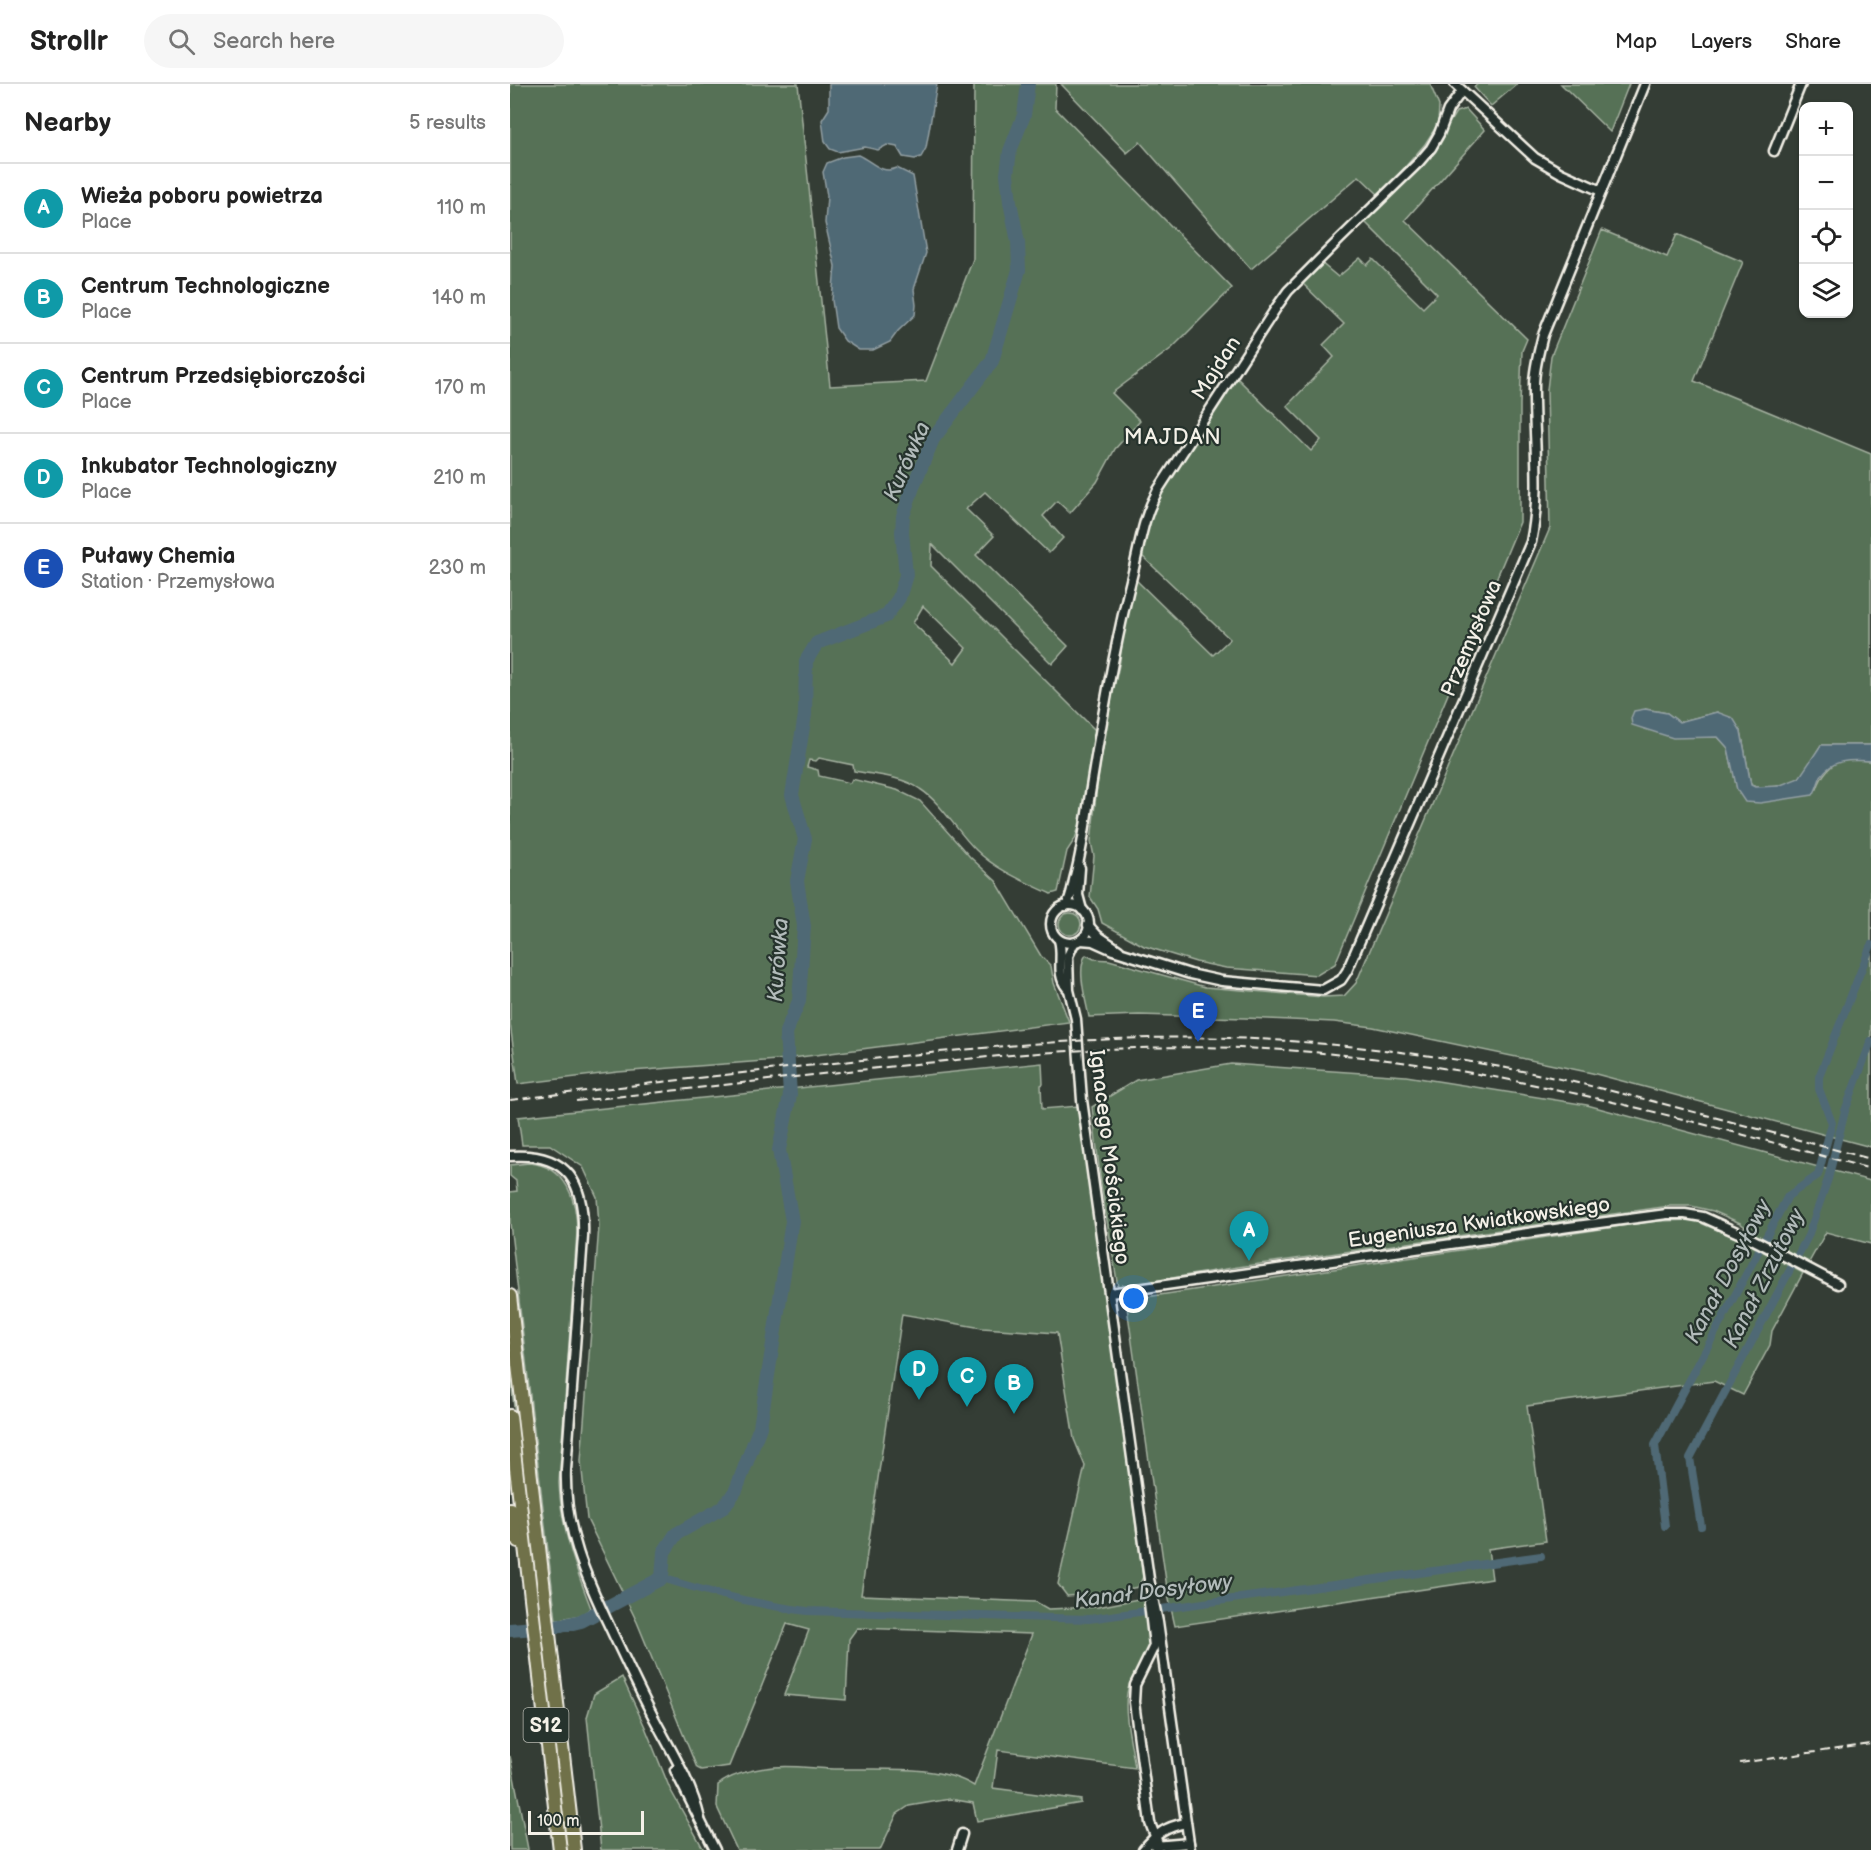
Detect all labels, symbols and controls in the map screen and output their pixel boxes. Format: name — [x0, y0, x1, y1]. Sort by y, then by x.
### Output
search box — [144, 14, 564, 68]
text: Strollr — [30, 25, 108, 58]
icon: search — [165, 25, 198, 58]
text: Search here — [213, 28, 335, 55]
text: Map — [1615, 29, 1657, 54]
text: Layers — [1690, 29, 1752, 54]
text: Share — [1785, 29, 1841, 54]
map controls — [1799, 102, 1853, 318]
button: + — [1799, 102, 1853, 156]
text: Nearby — [24, 108, 111, 139]
text: 5 results — [409, 111, 486, 135]
button: − — [1799, 156, 1853, 210]
text: Wieża poboru powietrza — [81, 183, 323, 210]
text: A — [37, 196, 50, 220]
text: 110 m — [437, 196, 486, 220]
text: Place — [81, 210, 132, 234]
button: locate — [1799, 210, 1853, 264]
button: layers — [1799, 264, 1853, 318]
text: Centrum Technologiczne — [81, 273, 330, 300]
text: B — [36, 286, 51, 310]
text: 140 m — [432, 286, 486, 310]
text: Place — [81, 300, 132, 324]
street label: Majdan — [1187, 332, 1246, 405]
text: Centrum Przedsiębiorczości — [81, 363, 365, 390]
text: C — [36, 376, 51, 400]
text: 170 m — [435, 376, 486, 400]
text: Place — [81, 390, 132, 414]
water label: Kurówka — [878, 418, 937, 506]
district label: MAJDAN — [1124, 424, 1222, 451]
text: Inkubator Technologiczny — [81, 453, 337, 480]
text: D — [37, 466, 50, 490]
text: 210 m — [433, 466, 486, 490]
text: Place — [81, 480, 132, 504]
text: Puławy Chemia — [81, 543, 235, 570]
text: E — [37, 556, 50, 580]
text: 230 m — [429, 556, 486, 580]
text: Station · Przemysłowa — [81, 570, 275, 594]
street label: Przemysłowa — [1436, 576, 1507, 700]
water label: Kurówka — [762, 917, 795, 1003]
pin: E — [1178, 992, 1218, 1042]
street label: Ignacego Mościckiego — [1084, 1048, 1135, 1266]
street label: Eugeniusza Kwiatkowskiego — [1346, 1192, 1612, 1253]
water label: Kanał Dosyłowy — [1679, 1194, 1778, 1348]
water label: Kanał Zrzutowy — [1718, 1203, 1812, 1353]
pin: A — [1230, 1212, 1268, 1261]
your location — [1119, 1284, 1148, 1313]
pin: D — [900, 1350, 938, 1400]
pin: C — [948, 1358, 986, 1407]
pin: B — [994, 1364, 1034, 1414]
water label: Kanał Dosyłowy — [1073, 1568, 1235, 1615]
road number: S12 — [524, 1708, 568, 1742]
scale bar — [528, 1808, 644, 1836]
text: 100 m — [537, 1812, 580, 1831]

